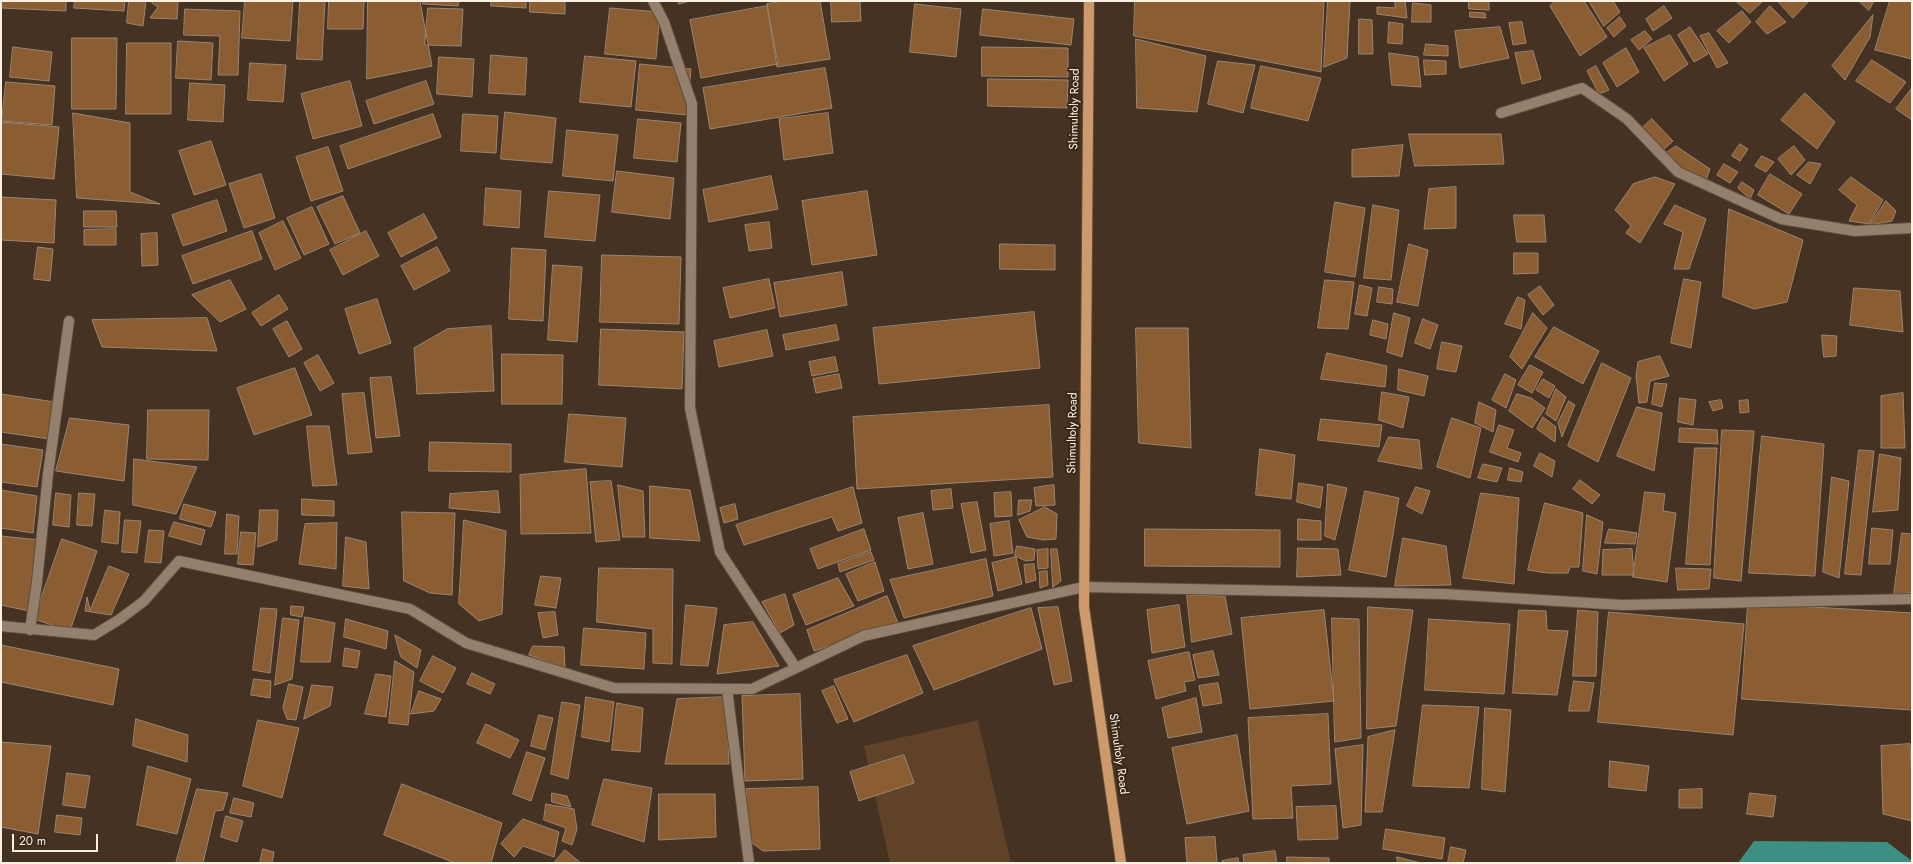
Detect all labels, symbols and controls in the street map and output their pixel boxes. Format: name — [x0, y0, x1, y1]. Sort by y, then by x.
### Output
street label: Shimultoly Road — [1067, 68, 1083, 150]
street label: Shimultoly Road — [1065, 392, 1081, 474]
street label: Shimultoly Road — [1105, 713, 1131, 795]
scale bar — [14, 826, 100, 852]
text: 20 m — [19, 832, 46, 850]

